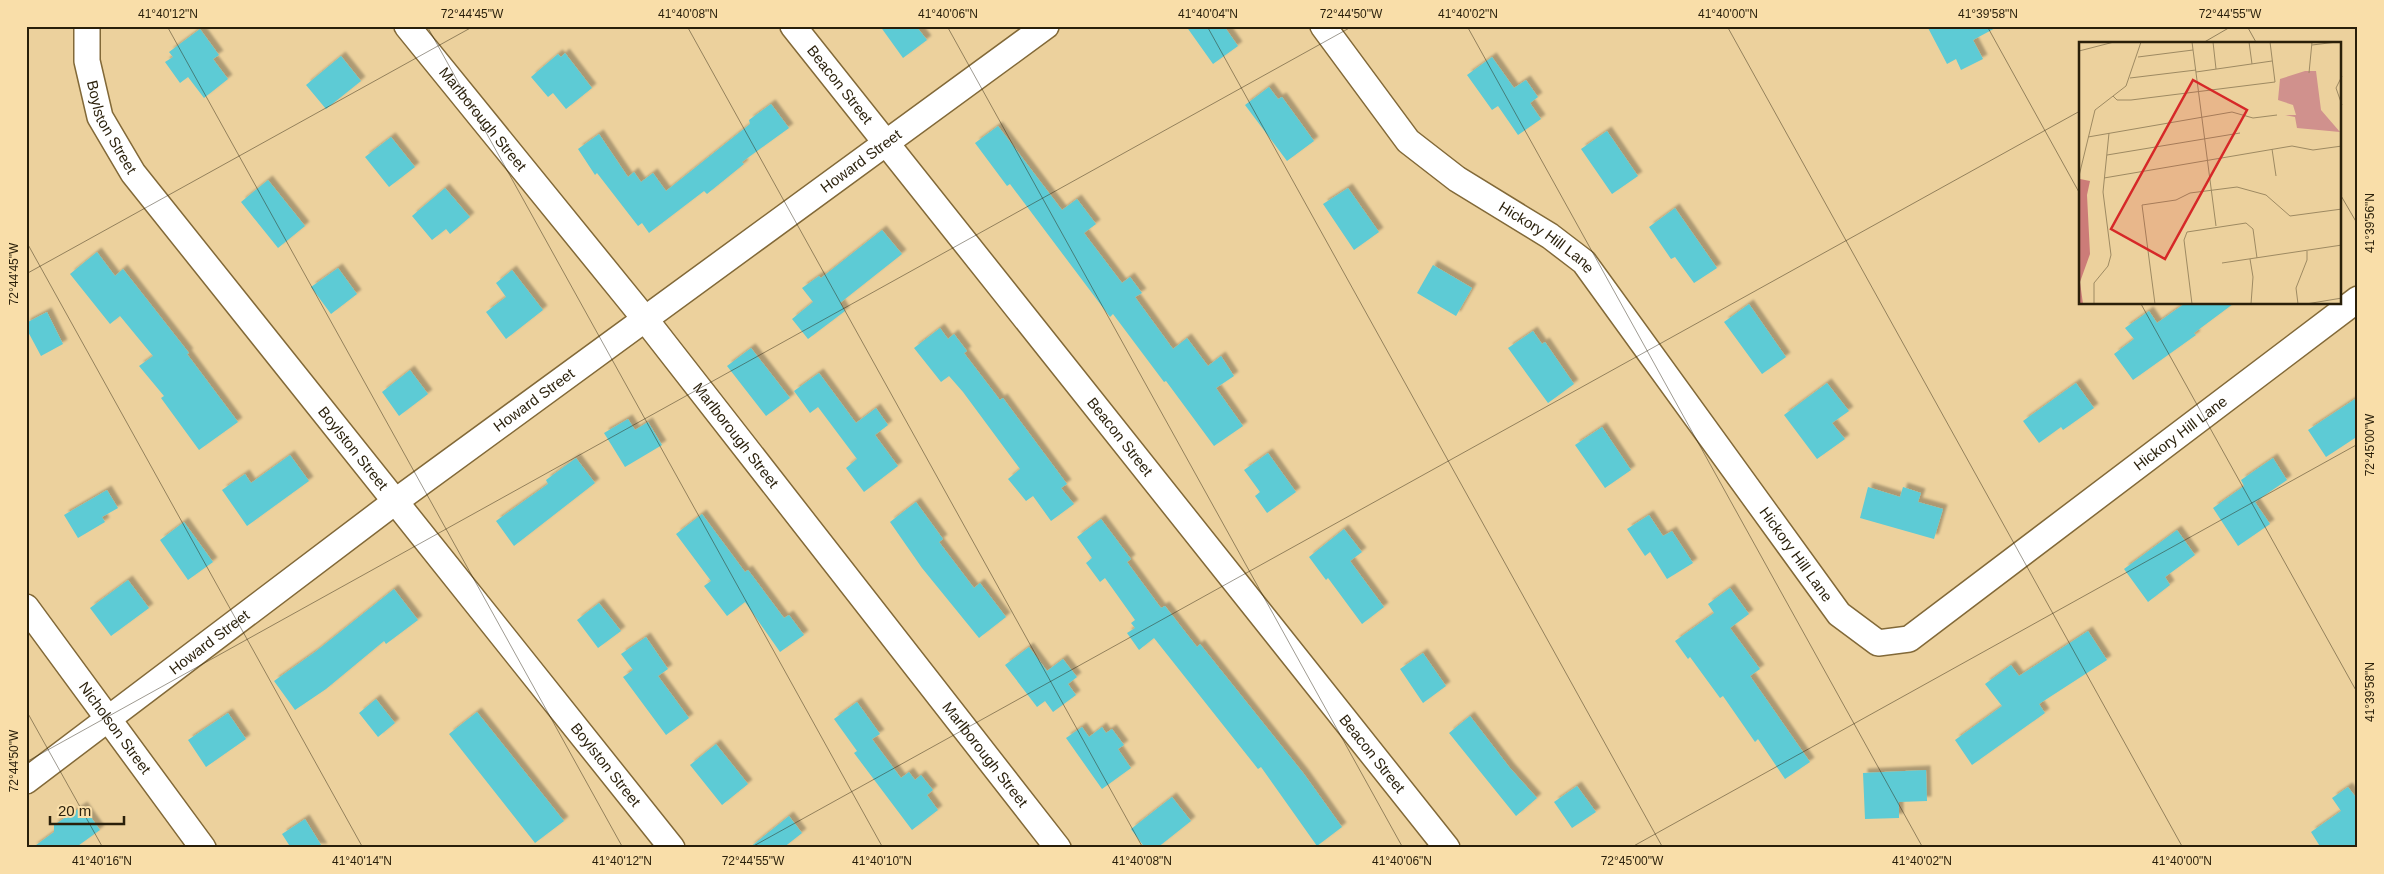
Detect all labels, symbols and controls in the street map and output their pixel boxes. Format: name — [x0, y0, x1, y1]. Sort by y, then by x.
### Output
text: 41°40'12"N — [138, 7, 198, 21]
text: 72°44'45"W — [441, 7, 504, 21]
text: 41°40'08"N — [658, 7, 718, 21]
text: 41°40'06"N — [918, 7, 978, 21]
text: 41°40'04"N — [1178, 7, 1238, 21]
text: 72°44'50"W — [1320, 7, 1383, 21]
text: 41°40'02"N — [1438, 7, 1498, 21]
text: 41°40'00"N — [1698, 7, 1758, 21]
text: 41°39'58"N — [1958, 7, 2018, 21]
text: 72°44'55"W — [2199, 7, 2262, 21]
street label: Beacon Street — [804, 42, 877, 128]
inset map — [2079, 42, 2342, 305]
street label: Marlborough Street — [436, 64, 531, 175]
street label: Boylston Street — [84, 79, 141, 177]
street label: Howard Street — [817, 125, 905, 196]
text: 41°39'56"N — [2363, 193, 2377, 253]
street label: Hickory Hill Lane — [1496, 198, 1598, 276]
text: 72°44'45"W — [7, 242, 21, 305]
street label: Howard Street — [490, 364, 578, 435]
street label: Marlborough Street — [690, 379, 783, 491]
street label: Hickory Hill Lane — [2130, 392, 2230, 474]
street label: Beacon Street — [1084, 394, 1157, 480]
street label: Boylston Street — [315, 403, 392, 494]
text: 72°45'00"W — [2363, 413, 2377, 476]
street label: Hickory Hill Lane — [1756, 504, 1836, 605]
street label: Howard Street — [166, 606, 253, 678]
text: 41°39'58"N — [2363, 662, 2377, 722]
street label: Nicholson Street — [76, 678, 155, 778]
street label: Marlborough Street — [939, 698, 1032, 811]
street label: Beacon Street — [1336, 711, 1409, 797]
street label: Boylston Street — [568, 720, 645, 810]
text: 72°44'50"W — [7, 729, 21, 792]
scale bar — [50, 794, 124, 826]
text: 20 m — [58, 802, 91, 819]
text: 41°40'16"N — [72, 854, 132, 868]
text: 41°40'14"N — [332, 854, 392, 868]
text: 41°40'12"N — [592, 854, 652, 868]
text: 72°44'55"W — [722, 854, 785, 868]
text: 41°40'10"N — [852, 854, 912, 868]
text: 41°40'08"N — [1112, 854, 1172, 868]
text: 41°40'06"N — [1372, 854, 1432, 868]
text: 72°45'00"W — [1601, 854, 1664, 868]
text: 41°40'02"N — [1892, 854, 1952, 868]
text: 41°40'00"N — [2152, 854, 2212, 868]

